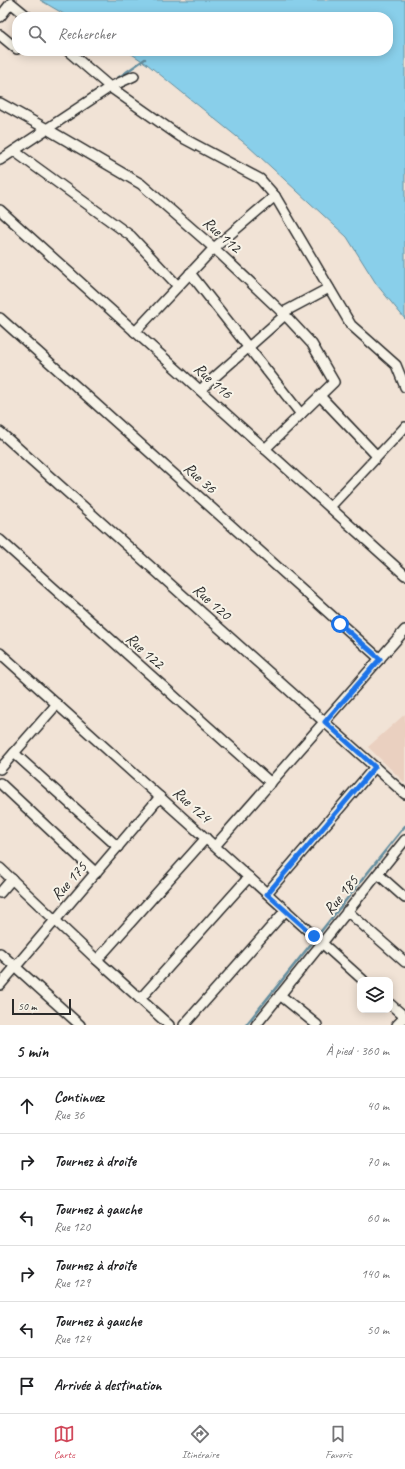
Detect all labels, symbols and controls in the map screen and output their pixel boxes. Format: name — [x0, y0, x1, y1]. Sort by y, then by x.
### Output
search box — [12, 12, 393, 56]
icon: search — [26, 23, 48, 45]
text: Rechercher — [58, 25, 116, 44]
street label: Rue 112 — [199, 213, 247, 259]
street label: Rue 116 — [190, 359, 237, 404]
street label: Rue 36 — [179, 458, 221, 499]
street label: Rue 120 — [189, 580, 237, 626]
route start — [331, 615, 349, 633]
street label: Rue 122 — [122, 629, 170, 675]
street label: Rue 124 — [169, 783, 217, 829]
street label: Rue 175 — [47, 857, 92, 904]
street label: Rue 185 — [319, 871, 363, 919]
route end — [305, 927, 323, 945]
map controls — [357, 977, 393, 1013]
button: layers — [357, 977, 393, 1013]
scale bar — [12, 997, 71, 1016]
text: 50 m — [18, 999, 37, 1013]
text: 5 min — [16, 1041, 48, 1062]
text: À pied · 360 m — [326, 1043, 389, 1059]
text: Continuez — [54, 1088, 104, 1107]
icon: ahead — [16, 1095, 38, 1117]
text: 40 m — [367, 1098, 389, 1114]
text: Rue 36 — [54, 1107, 84, 1123]
icon: right — [16, 1151, 38, 1173]
text: Tournez à droite — [54, 1152, 136, 1171]
text: 70 m — [367, 1154, 389, 1170]
text: Tournez à gauche — [54, 1200, 141, 1219]
icon: left — [16, 1207, 38, 1229]
text: 60 m — [367, 1210, 389, 1226]
text: Rue 120 — [54, 1219, 90, 1235]
text: Tournez à droite — [54, 1256, 136, 1275]
icon: right — [16, 1263, 38, 1285]
text: 140 m — [361, 1266, 389, 1282]
text: Rue 129 — [54, 1275, 90, 1291]
text: Tournez à gauche — [54, 1312, 141, 1331]
icon: left — [16, 1319, 38, 1341]
text: 50 m — [367, 1322, 389, 1338]
text: Rue 124 — [54, 1331, 90, 1347]
icon: arrive — [16, 1375, 38, 1397]
text: Arrivée à destination — [54, 1376, 162, 1395]
tab: Carte — [53, 1423, 75, 1461]
tab: Itinéraire — [182, 1423, 219, 1461]
tab: Favoris — [325, 1423, 352, 1461]

